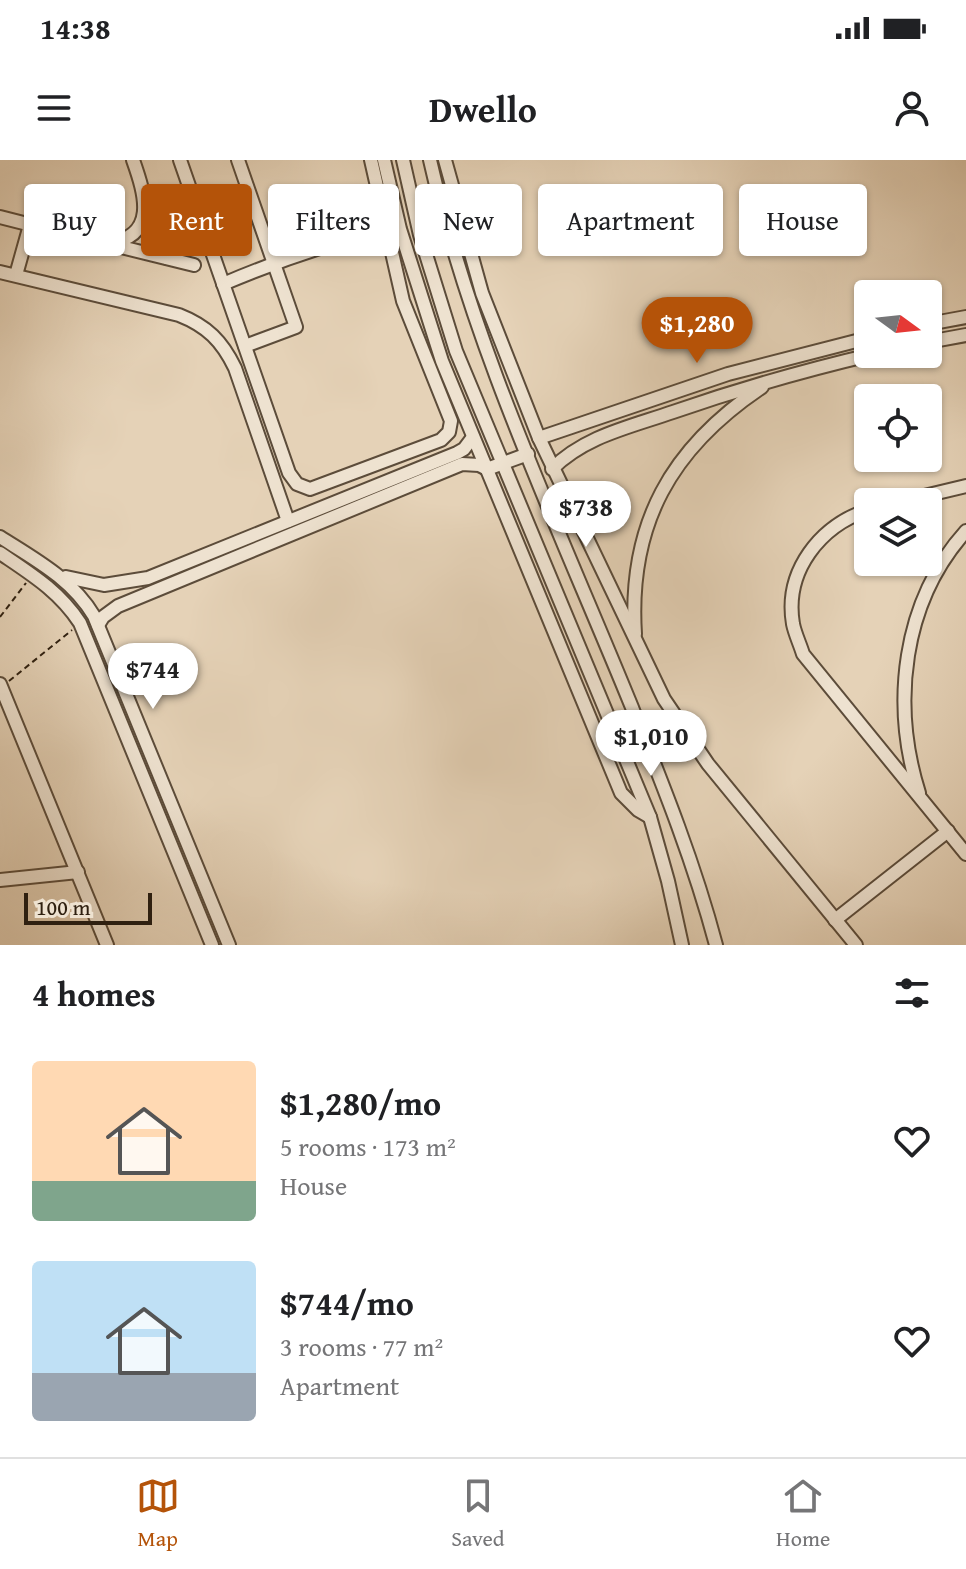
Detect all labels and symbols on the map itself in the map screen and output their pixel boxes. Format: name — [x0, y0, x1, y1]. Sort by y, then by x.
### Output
north arrow — [854, 280, 942, 368]
pin: $1,280 — [632, 297, 762, 365]
pin: $738 — [539, 481, 633, 549]
pin: $744 — [106, 643, 200, 711]
pin: $1,010 — [586, 710, 716, 778]
scale bar — [24, 889, 152, 925]

